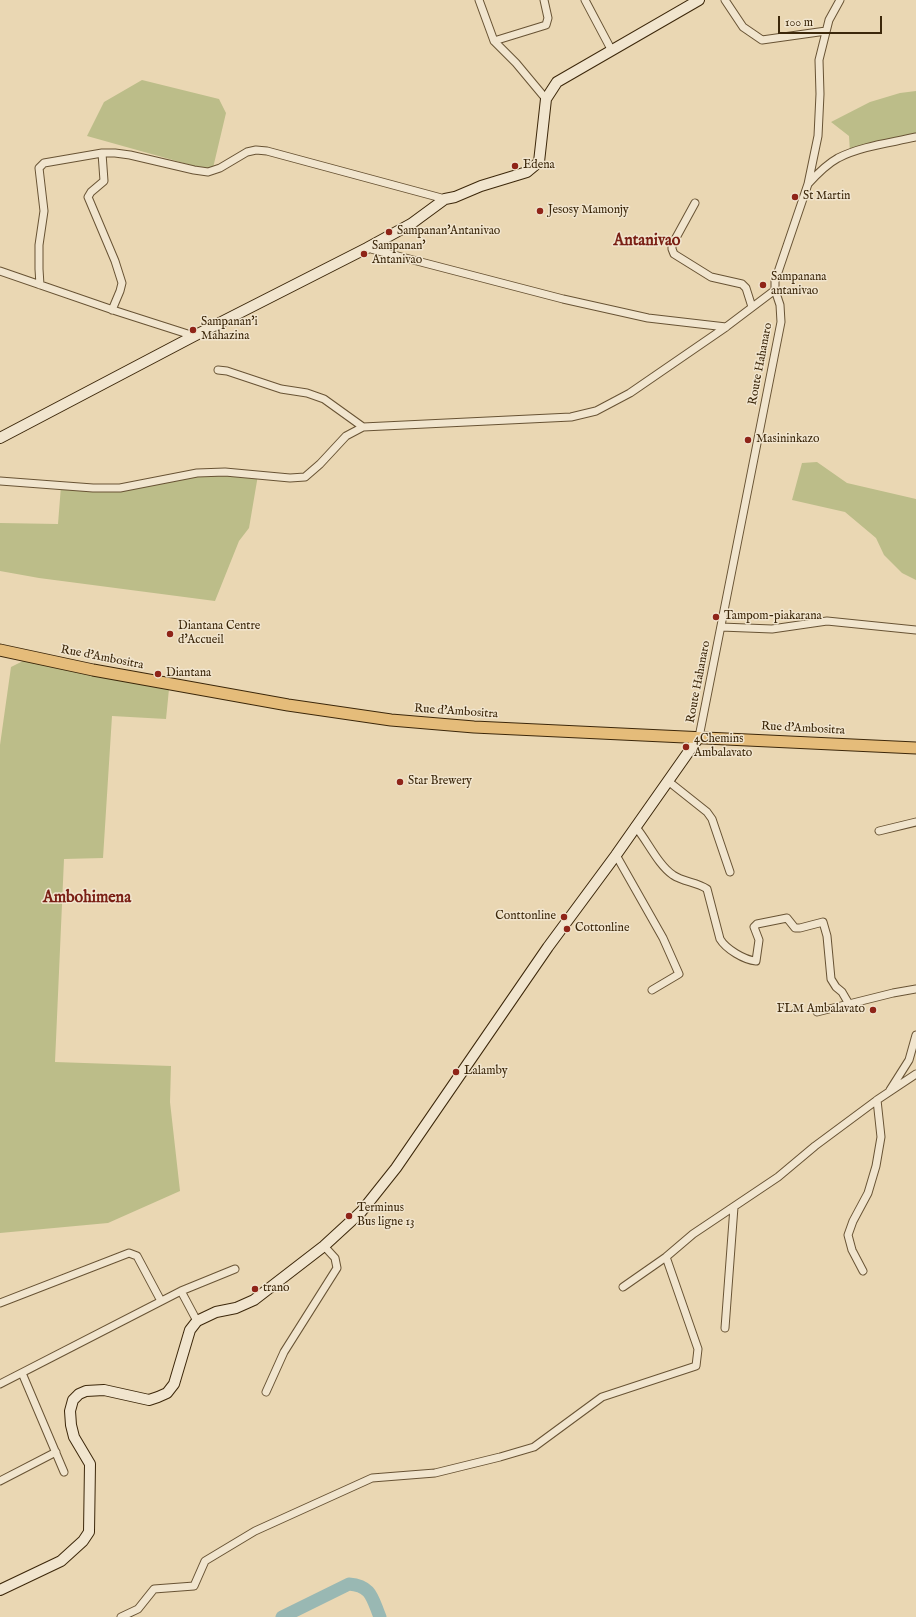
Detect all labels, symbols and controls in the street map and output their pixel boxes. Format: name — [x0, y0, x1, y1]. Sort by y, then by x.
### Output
scale bar — [780, 8, 884, 34]
text: 100 m — [785, 15, 813, 30]
place label: Edena — [523, 159, 555, 173]
marker: Edena — [510, 161, 520, 171]
place label: St Martin — [803, 190, 850, 204]
marker: St Martin — [790, 192, 800, 202]
place label: Jesosy Mamonjy — [548, 204, 629, 218]
marker: Jesosy Mamonjy — [535, 206, 545, 216]
place label: Sampanan'Antanivao — [397, 225, 500, 239]
marker: Sampanan'Antanivao — [384, 227, 394, 237]
district label: Antanivao — [614, 232, 680, 252]
place label: Sampanan' Antanivao — [372, 240, 426, 268]
marker: Sampanan' Antanivao — [359, 249, 369, 259]
place label: Sampanana antanivao — [771, 271, 826, 299]
marker: Sampanana antanivao — [758, 280, 768, 290]
place label: Sampanan'i Mahazina — [201, 316, 258, 344]
street label: Route Hahanaro — [746, 322, 776, 406]
marker: Sampanan'i Mahazina — [188, 325, 198, 335]
place label: Masininkazo — [756, 433, 820, 447]
marker: Masininkazo — [743, 435, 753, 445]
place label: Tampom-piakarana — [724, 610, 822, 624]
marker: Tampom-piakarana — [711, 612, 721, 622]
place label: Diantana Centre d'Accueil — [178, 620, 260, 648]
marker: Diantana Centre d'Accueil — [165, 629, 175, 639]
street label: Route Hahanaro — [684, 640, 714, 724]
street label: Rue d'Ambositra — [59, 643, 145, 673]
place label: Diantana — [166, 667, 211, 681]
marker: Diantana — [153, 669, 163, 679]
street label: Rue d'Ambositra — [414, 702, 498, 722]
street label: Rue d'Ambositra — [761, 720, 845, 738]
place label: 4Chemins Ambalavato — [694, 733, 752, 761]
marker: 4Chemins Ambalavato — [681, 742, 691, 752]
place label: Star Brewery — [408, 775, 472, 789]
marker: Star Brewery — [395, 777, 405, 787]
district label: Ambohimena — [43, 889, 131, 909]
place label: Conttonline — [495, 910, 556, 924]
marker: Conttonline — [559, 912, 569, 922]
place label: Cottonline — [575, 922, 629, 936]
marker: Cottonline — [562, 924, 572, 934]
place label: FLM Ambalavato — [777, 1003, 865, 1017]
marker: FLM Ambalavato — [868, 1005, 878, 1015]
place label: Lalamby — [464, 1065, 508, 1079]
marker: Lalamby — [451, 1067, 461, 1077]
place label: Terminus Bus ligne 13 — [357, 1202, 414, 1230]
marker: Terminus Bus ligne 13 — [344, 1211, 354, 1221]
place label: trano — [263, 1282, 290, 1296]
marker: trano — [250, 1284, 260, 1294]

